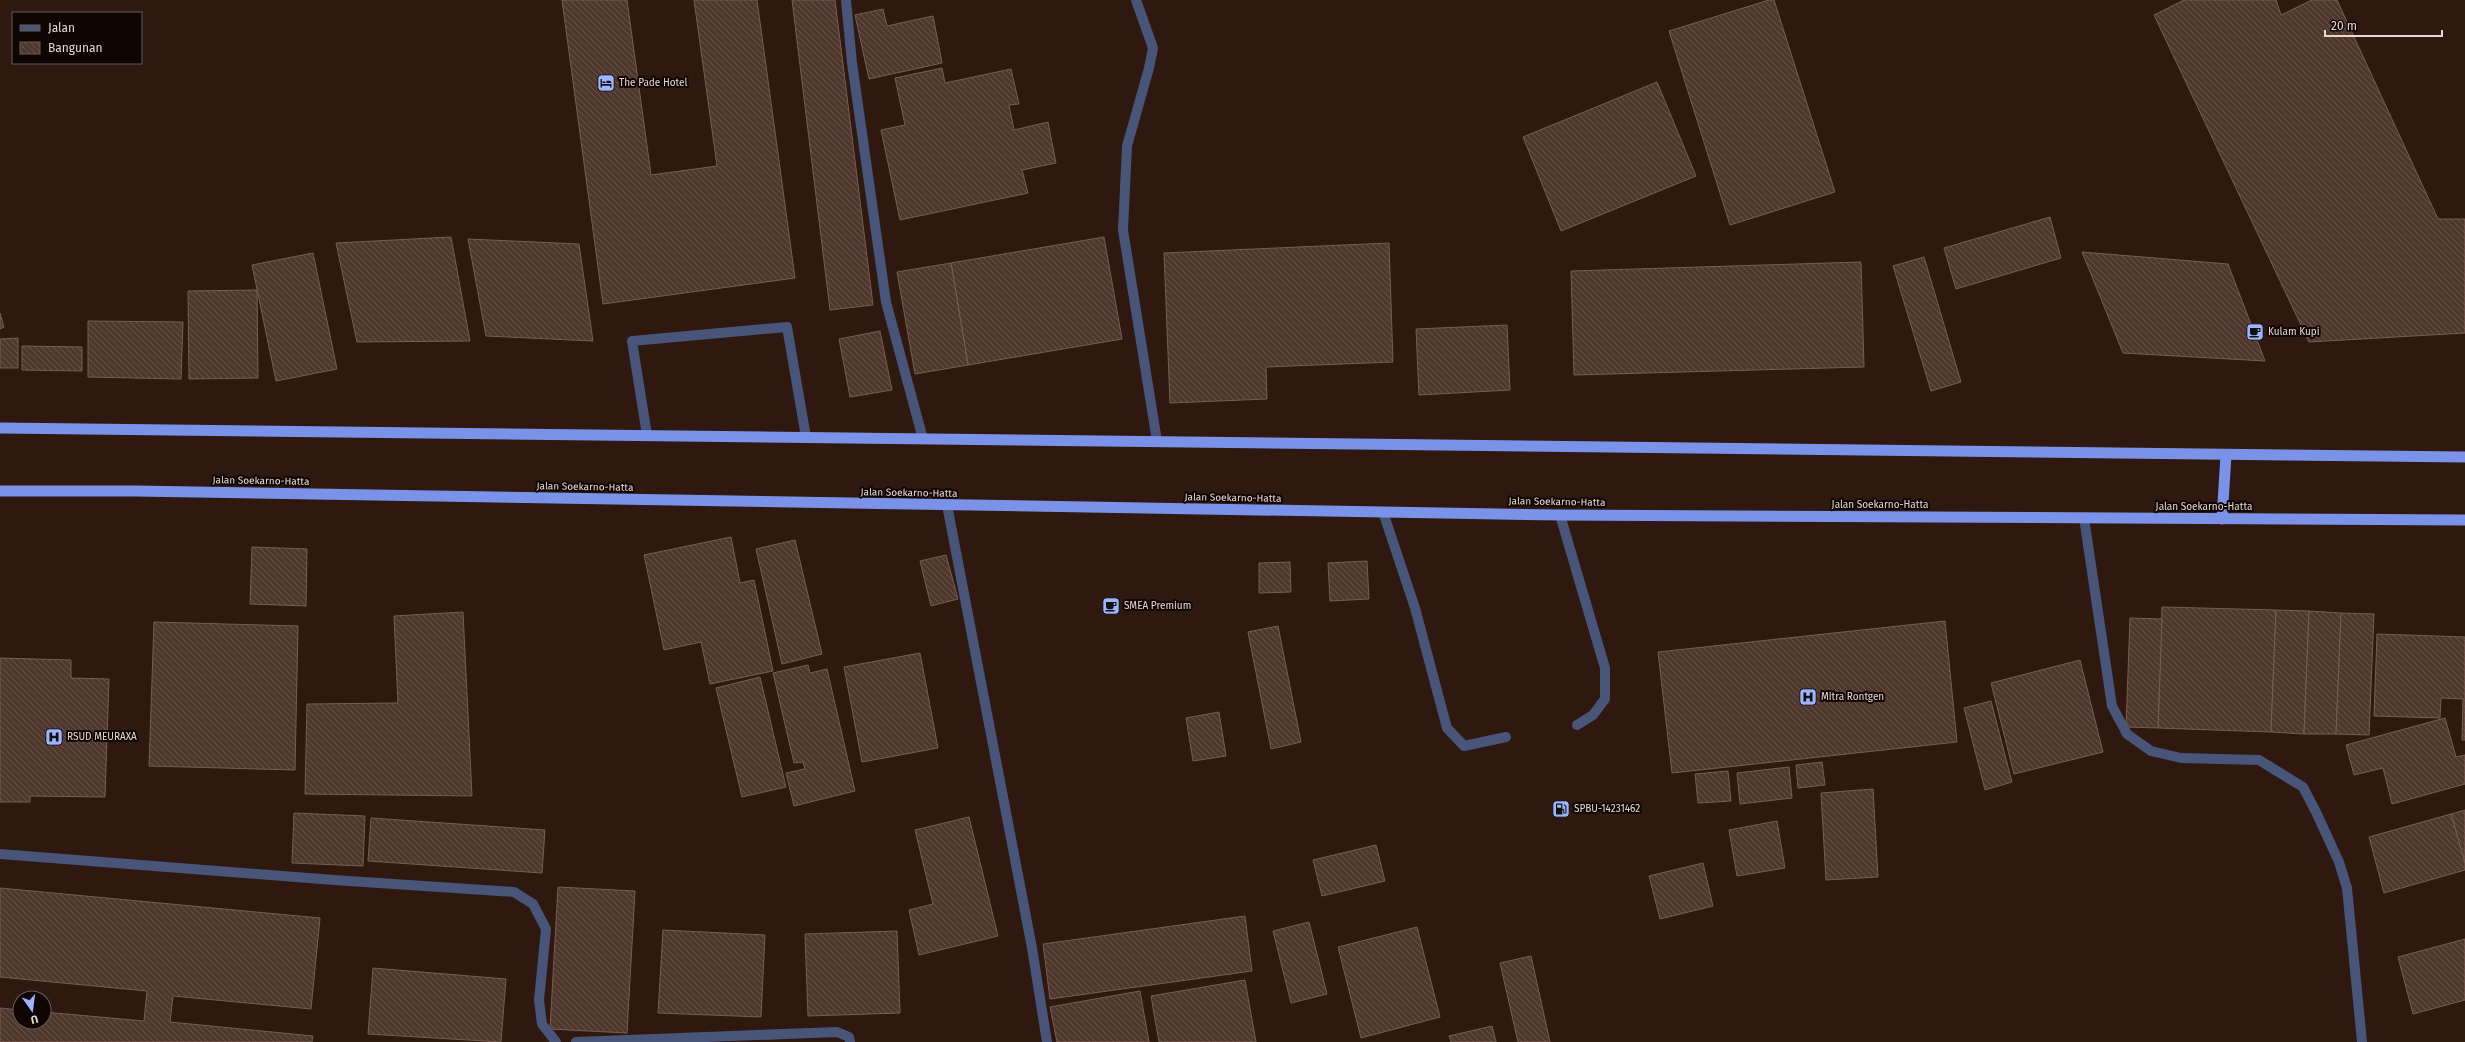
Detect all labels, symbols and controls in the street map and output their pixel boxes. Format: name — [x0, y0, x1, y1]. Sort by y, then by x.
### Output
legend — [12, 12, 142, 64]
scale bar — [2325, 12, 2442, 38]
text: 20 m — [2331, 19, 2357, 33]
text: Jalan — [48, 21, 75, 35]
text: Bangunan — [48, 41, 103, 55]
hotel icon: The Pade Hotel — [596, 73, 616, 93]
place label: The Pade Hotel — [619, 77, 687, 89]
cafe icon: Kulam Kupi — [2245, 322, 2265, 342]
place label: Kulam Kupi — [2268, 326, 2320, 338]
street label: Jalan Soekarno-Hatta — [213, 474, 309, 488]
street label: Jalan Soekarno-Hatta — [537, 480, 633, 494]
street label: Jalan Soekarno-Hatta — [861, 486, 957, 500]
street label: Jalan Soekarno-Hatta — [1185, 491, 1281, 505]
street label: Jalan Soekarno-Hatta — [1509, 495, 1605, 509]
street label: Jalan Soekarno-Hatta — [1832, 499, 1928, 511]
street label: Jalan Soekarno-Hatta — [2156, 501, 2252, 513]
cafe icon: SMEA Premium — [1101, 596, 1121, 616]
place label: SMEA Premium — [1124, 600, 1191, 612]
hospital icon: Mitra Rontgen — [1798, 687, 1818, 707]
place label: Mitra Rontgen — [1821, 691, 1884, 703]
hospital icon: RSUD MEURAXA — [44, 727, 64, 747]
place label: RSUD MEURAXA — [67, 731, 137, 743]
fuel station icon: SPBU-14231462 — [1551, 799, 1571, 819]
place label: SPBU-14231462 — [1574, 803, 1640, 815]
north arrow — [12, 990, 52, 1030]
text: U — [29, 1012, 39, 1026]

